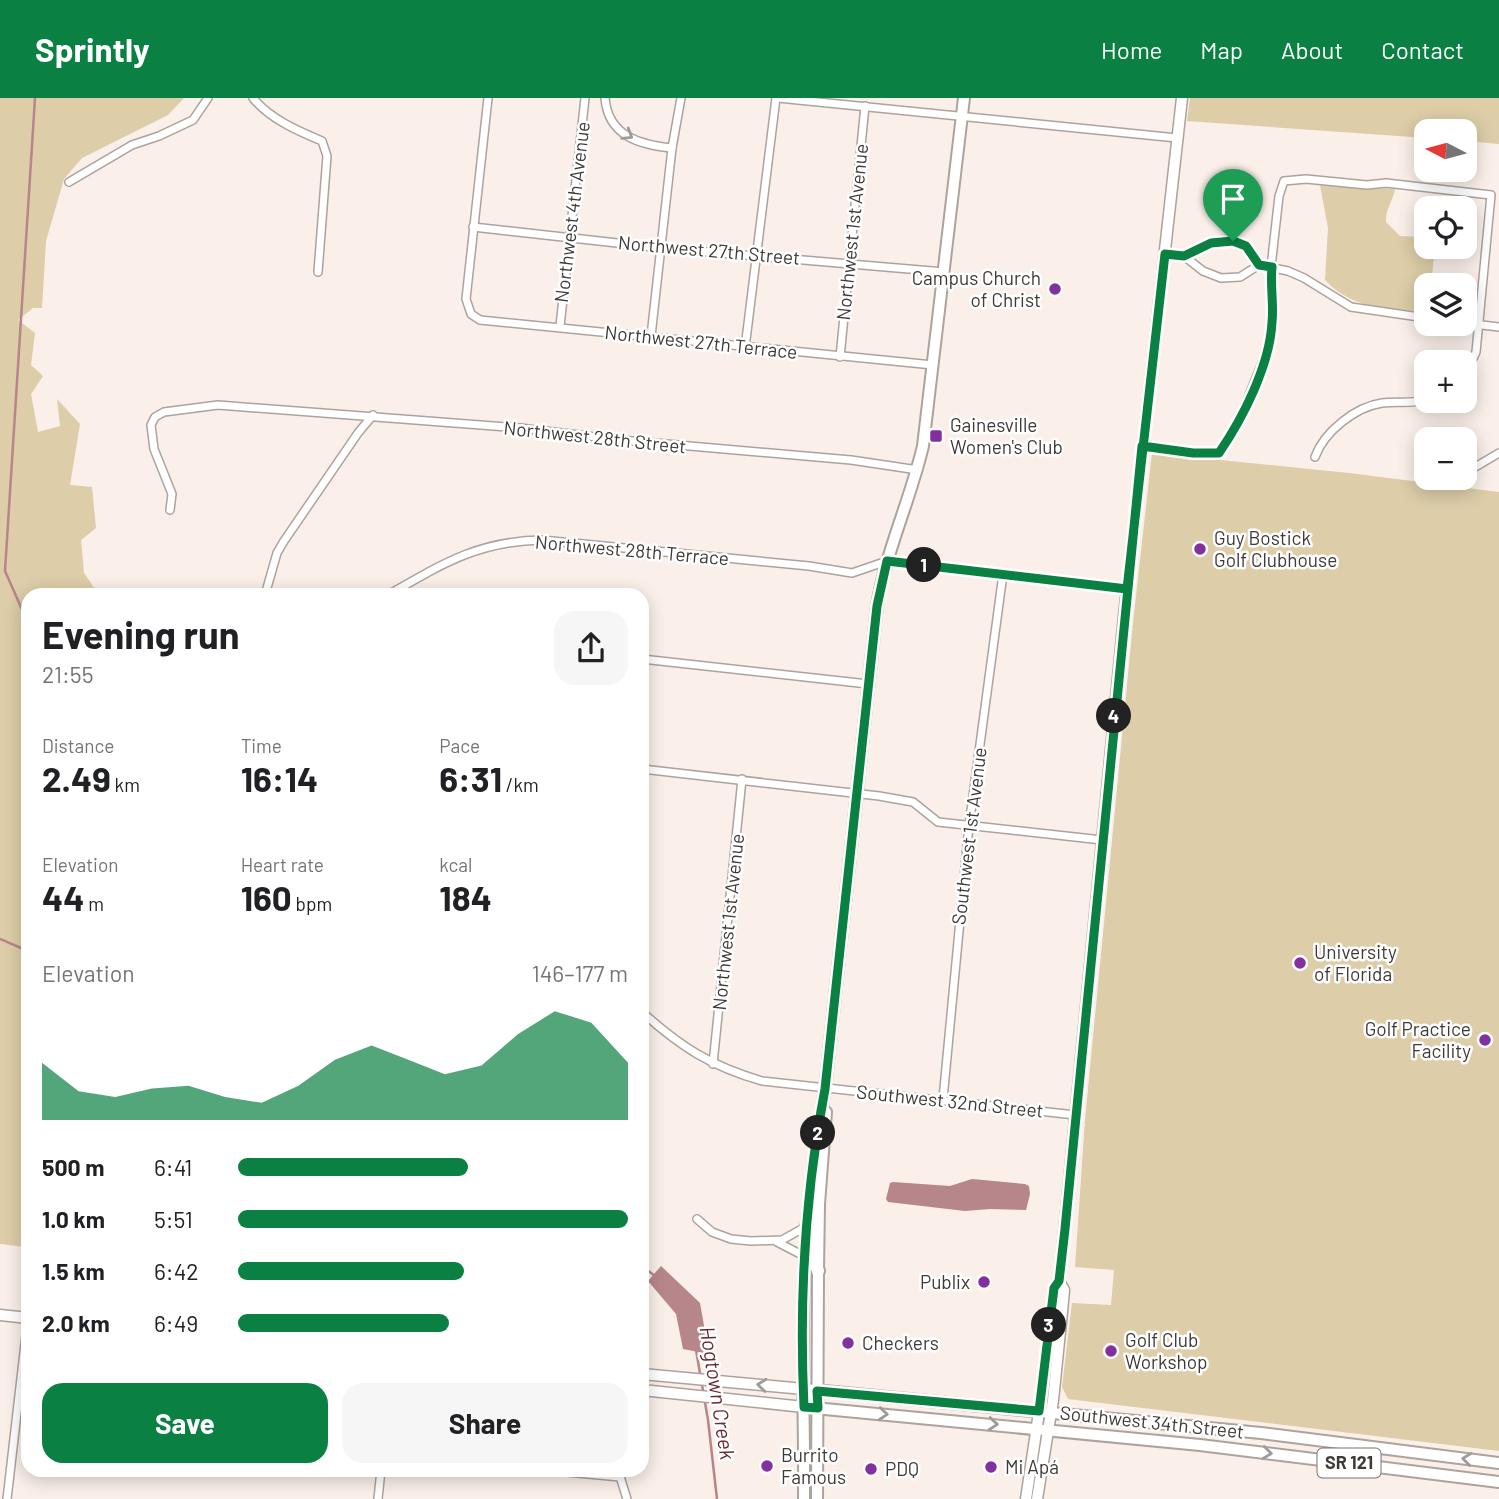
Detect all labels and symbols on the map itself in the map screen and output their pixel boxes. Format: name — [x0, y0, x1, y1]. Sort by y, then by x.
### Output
north arrow — [1414, 119, 1477, 182]
street label: Northwest 4th Avenue — [549, 120, 594, 304]
one-way arrow — [621, 127, 634, 140]
street label: Northwest 1st Avenue — [831, 143, 872, 321]
pin — [1203, 169, 1263, 241]
street label: Northwest 27th Street — [617, 230, 801, 269]
place label: Campus Church of Christ — [912, 266, 1041, 311]
marker: Campus Church of Christ — [1047, 281, 1063, 297]
street label: Northwest 27th Terrace — [604, 320, 799, 363]
place label: Gainesville Women's Club — [950, 413, 1063, 458]
street label: Northwest 28th Street — [503, 415, 687, 458]
marker: Gainesville Women's Club — [928, 428, 944, 444]
place label: Guy Bostick Golf Clubhouse — [1214, 526, 1337, 571]
street label: Northwest 28th Terrace — [534, 530, 730, 569]
marker: Guy Bostick Golf Clubhouse — [1192, 541, 1208, 557]
pin: 1 — [906, 547, 942, 582]
pin: 4 — [1096, 698, 1132, 734]
street label: Southwest 1st Avenue — [946, 746, 991, 926]
street label: Northwest 1st Avenue — [707, 833, 748, 1011]
place label: University of Florida — [1314, 940, 1397, 985]
marker: University of Florida — [1292, 955, 1308, 971]
place label: Golf Practice Facility — [1365, 1017, 1471, 1062]
marker: Golf Practice Facility — [1477, 1032, 1493, 1048]
street label: Southwest 32nd Street — [855, 1079, 1045, 1122]
pin: 2 — [800, 1116, 836, 1150]
place label: Publix — [920, 1270, 970, 1293]
marker: Publix — [976, 1274, 992, 1290]
pin: 3 — [1032, 1308, 1066, 1342]
water label: Hogtown Creek — [696, 1324, 741, 1462]
place label: Golf Club Workshop — [1125, 1328, 1208, 1373]
place label: Checkers — [862, 1331, 939, 1354]
marker: Checkers — [840, 1335, 856, 1351]
marker: Golf Club Workshop — [1103, 1343, 1119, 1359]
one-way arrow — [756, 1378, 767, 1393]
street label: Southwest 34th Street — [1059, 1400, 1245, 1443]
one-way arrow — [878, 1406, 889, 1421]
one-way arrow — [988, 1416, 999, 1431]
place label: Burrito Famous — [781, 1443, 846, 1488]
one-way arrow — [1261, 1446, 1273, 1461]
road number: SR 121 — [1318, 1448, 1380, 1478]
one-way arrow — [1461, 1451, 1473, 1466]
place label: Mi Apá — [1005, 1455, 1059, 1478]
place label: PDQ — [885, 1457, 919, 1480]
marker: Burrito Famous — [759, 1458, 775, 1474]
marker: Mi Apá — [983, 1459, 999, 1475]
marker: PDQ — [863, 1461, 879, 1477]

